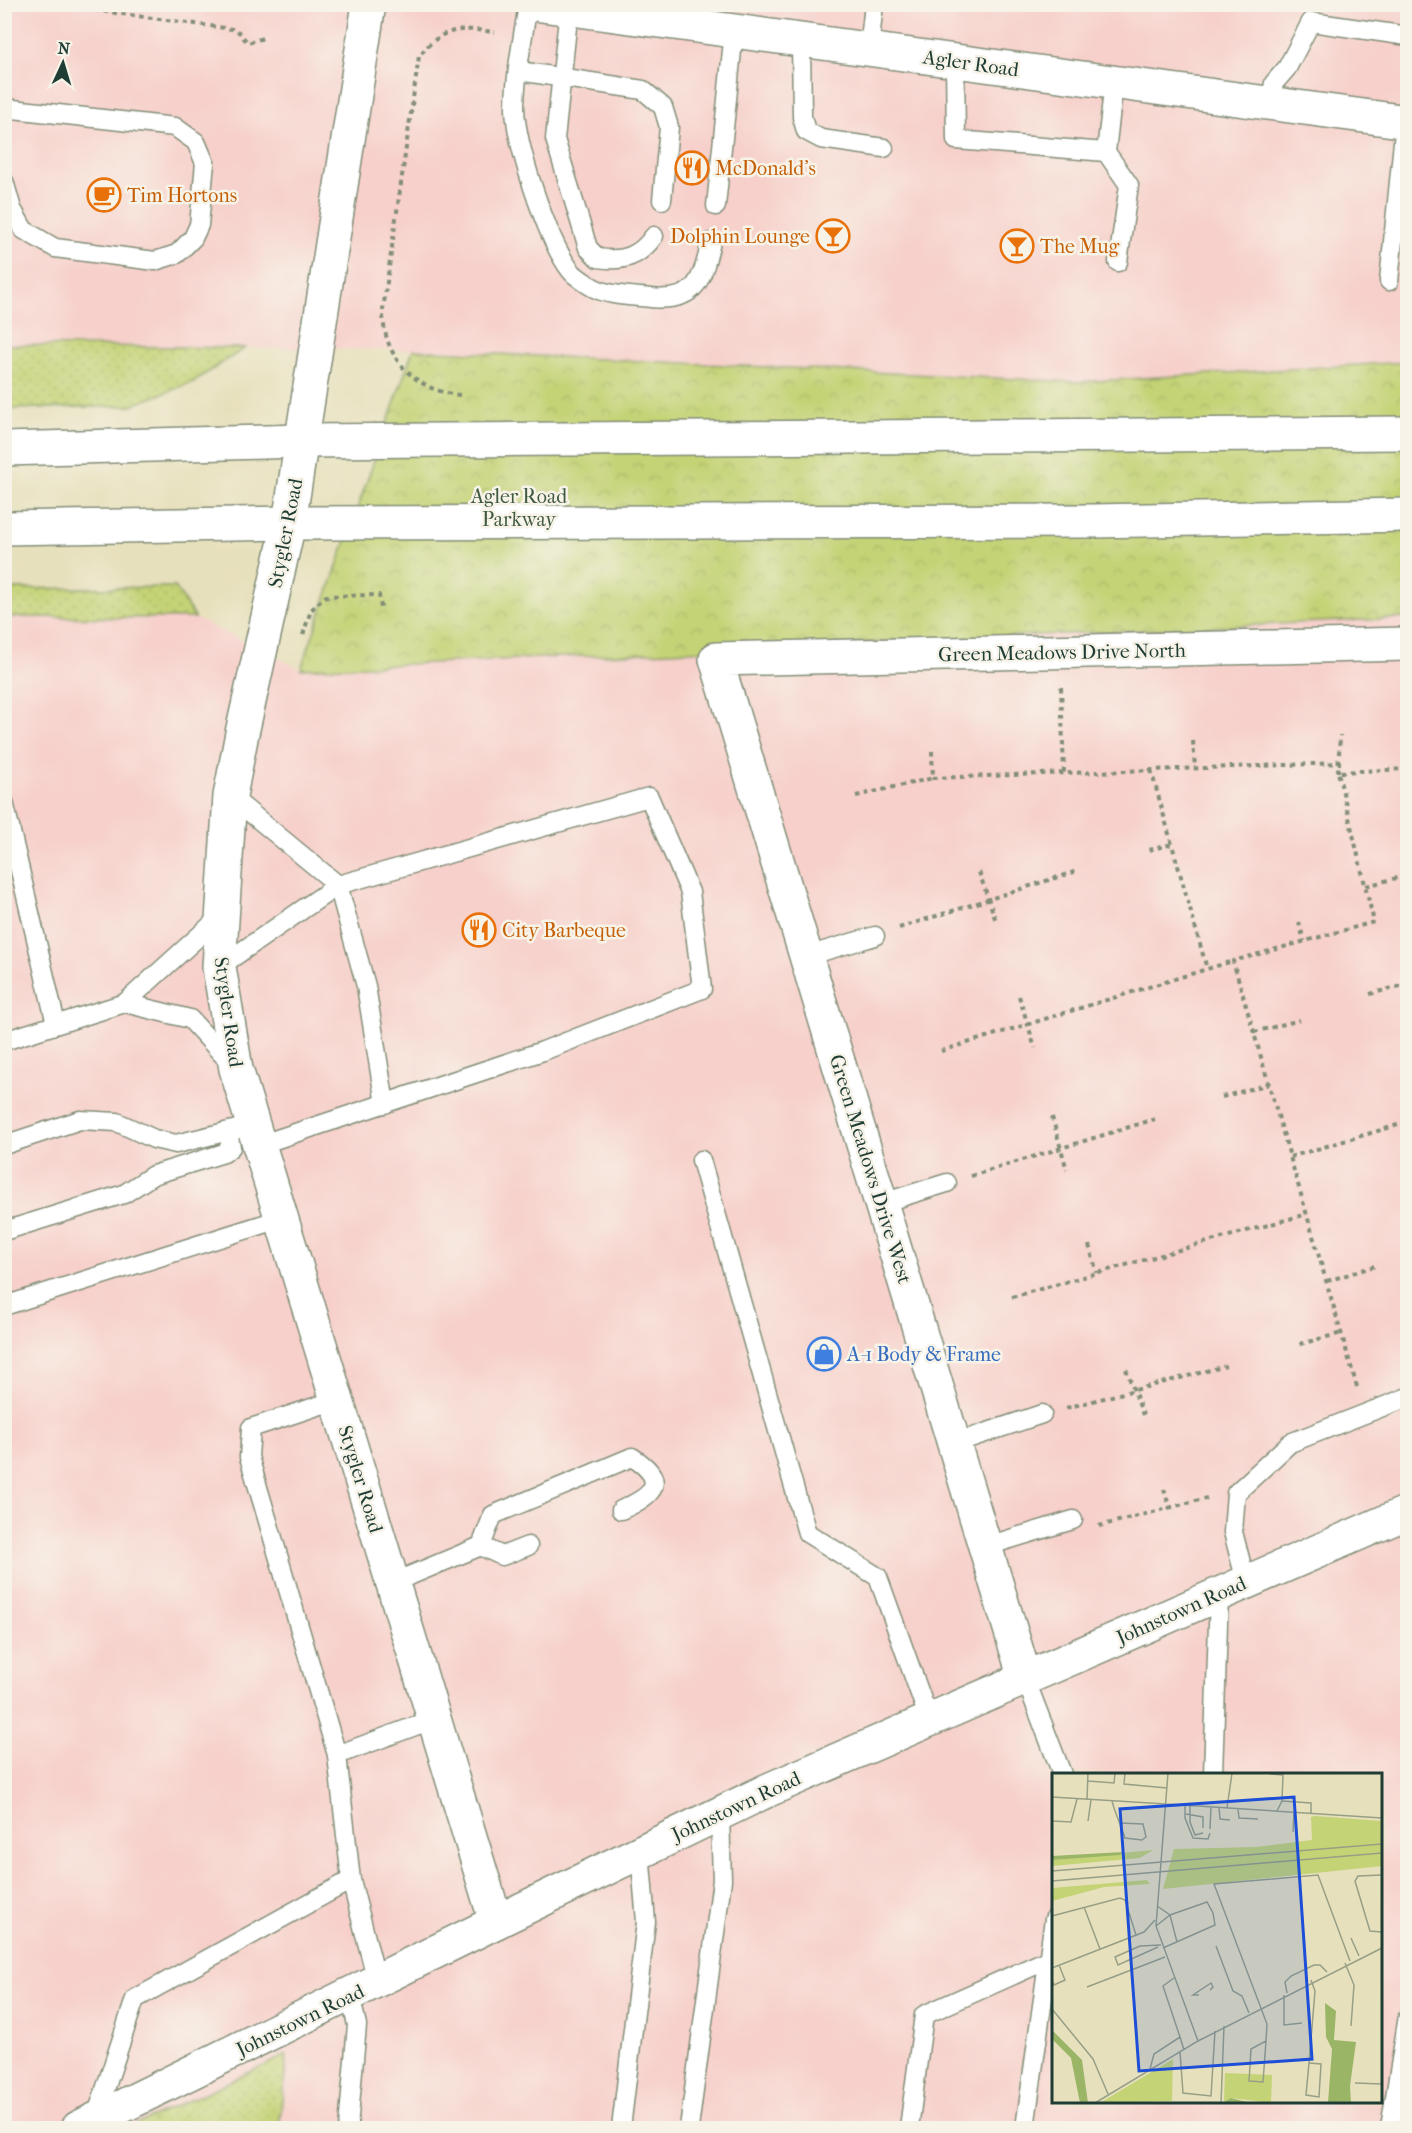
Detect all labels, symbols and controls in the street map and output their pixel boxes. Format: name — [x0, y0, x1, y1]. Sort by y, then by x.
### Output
north arrow — [33, 33, 93, 93]
text: N — [57, 39, 72, 58]
street label: Agler Road — [921, 45, 1021, 82]
restaurant icon: McDonald's — [674, 150, 710, 186]
place label: McDonald's — [715, 157, 816, 180]
cafe icon: Tim Hortons — [86, 177, 122, 213]
place label: Tim Hortons — [127, 184, 237, 207]
bar icon: Dolphin Lounge — [815, 218, 851, 254]
place label: Dolphin Lounge — [670, 225, 810, 248]
bar icon: The Mug — [999, 228, 1035, 264]
place label: The Mug — [1040, 235, 1120, 258]
street label: Stygler Road — [264, 475, 308, 590]
park label: Agler Road Parkway — [470, 485, 568, 531]
street label: Green Meadows Drive North — [938, 639, 1187, 666]
restaurant icon: City Barbeque — [461, 912, 497, 948]
place label: City Barbeque — [502, 919, 626, 942]
street label: Stygler Road — [209, 955, 248, 1070]
street label: Green Meadows Drive West — [825, 1052, 916, 1287]
shop icon: A-1 Body & Frame — [806, 1336, 842, 1372]
place label: A-1 Body & Frame — [846, 1343, 1001, 1366]
street label: Stygler Road — [333, 1423, 388, 1537]
street label: Johnstown Road — [1111, 1571, 1251, 1650]
street label: Johnstown Road — [666, 1766, 805, 1847]
inset map — [1052, 1773, 1382, 2103]
street label: Johnstown Road — [231, 1979, 369, 2062]

